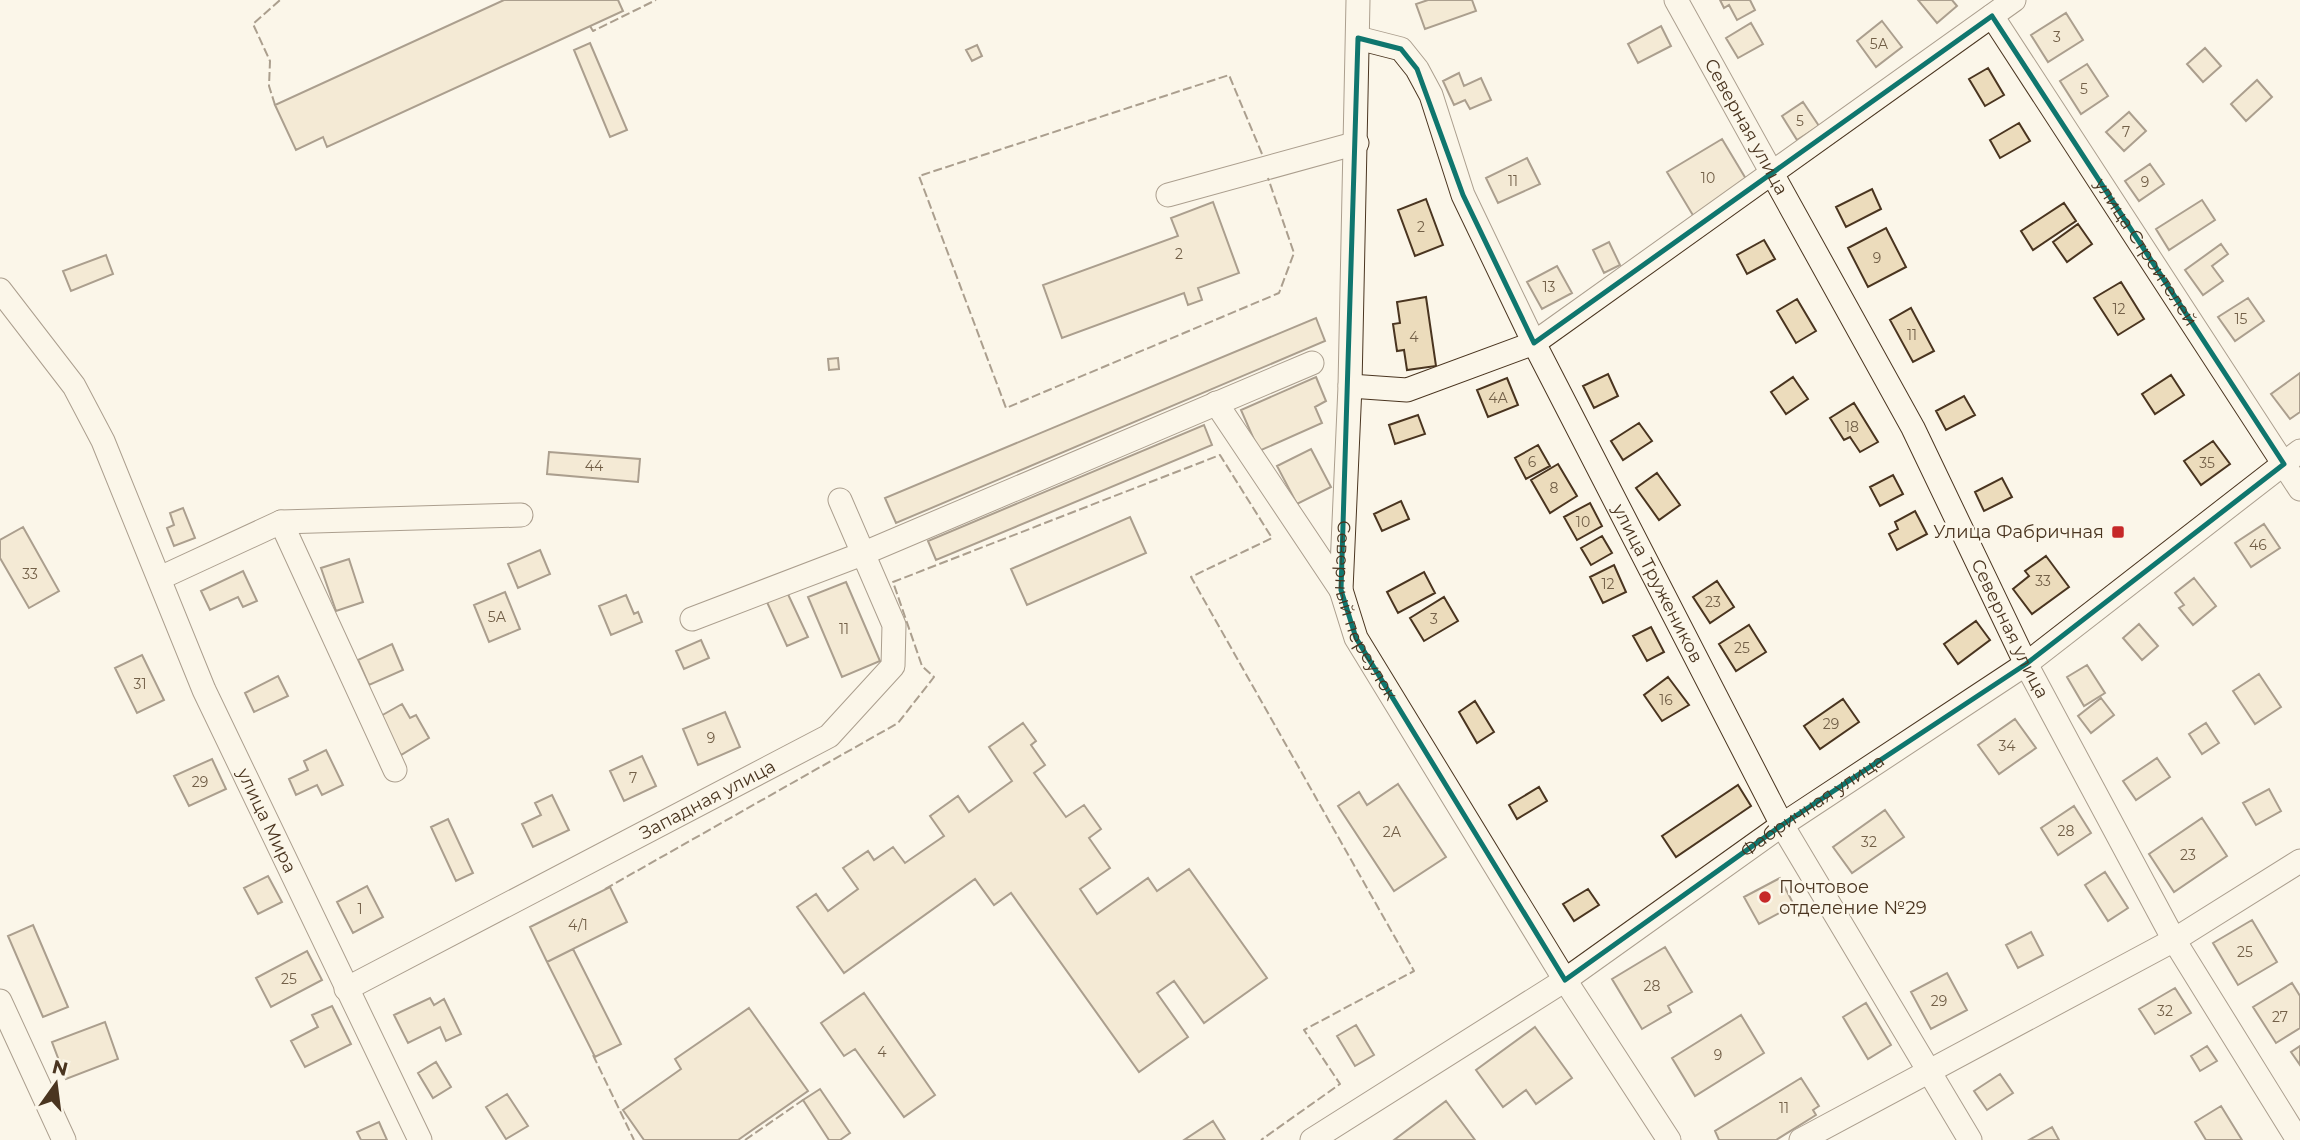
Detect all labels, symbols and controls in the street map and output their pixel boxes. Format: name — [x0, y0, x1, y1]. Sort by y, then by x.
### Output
house number: 3 — [2053, 28, 2061, 46]
house number: 5А — [1870, 35, 1889, 53]
street label: Северная улица — [1700, 55, 1793, 199]
house number: 5 — [2080, 80, 2088, 98]
house number: 5 — [1796, 112, 1804, 130]
house number: 7 — [2122, 123, 2130, 141]
house number: 10 — [1701, 169, 1715, 187]
house number: 11 — [1508, 172, 1518, 190]
street label: улица Строителей — [2089, 173, 2202, 330]
house number: 9 — [2141, 173, 2149, 191]
house number: 2 — [1417, 218, 1425, 236]
house number: 2 — [1175, 245, 1183, 263]
house number: 9 — [1873, 249, 1881, 267]
house number: 13 — [1543, 278, 1556, 296]
house number: 12 — [2112, 300, 2126, 318]
house number: 15 — [2235, 310, 2248, 328]
house number: 11 — [1907, 326, 1917, 344]
house number: 4 — [1409, 328, 1419, 346]
house number: 4А — [1488, 389, 1508, 407]
house number: 18 — [1845, 418, 1859, 436]
house number: 6 — [1528, 453, 1537, 471]
house number: 35 — [2199, 454, 2215, 472]
house number: 44 — [585, 457, 604, 475]
house number: 8 — [1550, 479, 1559, 497]
street label: улица Тружеников — [1607, 499, 1708, 667]
house number: 10 — [1576, 513, 1590, 531]
street label: Северный переулок — [1330, 520, 1403, 705]
place label: Улица Фабричная — [1933, 521, 2104, 543]
marker: Улица Фабричная — [2110, 524, 2126, 540]
house number: 46 — [2249, 536, 2267, 554]
street label: Северная улица — [1966, 555, 2053, 702]
house number: 33 — [22, 565, 38, 583]
house number: 33 — [2035, 572, 2051, 590]
house number: 12 — [1601, 575, 1615, 593]
house number: 23 — [1705, 593, 1721, 611]
house number: 5А — [488, 608, 507, 626]
house number: 3 — [1430, 610, 1438, 628]
house number: 11 — [839, 620, 849, 638]
house number: 25 — [1734, 639, 1750, 657]
house number: 31 — [134, 675, 146, 693]
house number: 16 — [1659, 691, 1673, 709]
house number: 29 — [1823, 715, 1839, 733]
house number: 9 — [707, 729, 715, 747]
house number: 34 — [1998, 737, 2016, 755]
street label: Фабричная улица — [1736, 749, 1889, 862]
street label: Западная улица — [636, 755, 779, 844]
street label: улица Мира — [232, 764, 301, 877]
house number: 7 — [629, 769, 637, 787]
house number: 29 — [192, 773, 208, 791]
house number: 28 — [2058, 822, 2075, 840]
house number: 2А — [1383, 823, 1402, 841]
house number: 32 — [1861, 833, 1877, 851]
house number: 23 — [2180, 846, 2196, 864]
place label: Почтовое отделение №29 — [1779, 876, 1927, 919]
marker: Почтовое отделение №29 — [1757, 889, 1773, 905]
house number: 1 — [357, 900, 363, 918]
house number: 4/1 — [568, 916, 588, 934]
house number: 25 — [2237, 943, 2253, 961]
house number: 25 — [281, 970, 297, 988]
house number: 28 — [1644, 977, 1661, 995]
house number: 29 — [1931, 992, 1947, 1010]
house number: 32 — [2157, 1002, 2173, 1020]
house number: 27 — [2272, 1008, 2288, 1026]
house number: 4 — [877, 1043, 887, 1061]
house number: 9 — [1714, 1046, 1722, 1064]
north arrow — [21, 1049, 91, 1119]
text: N — [50, 1055, 70, 1081]
house number: 11 — [1779, 1099, 1789, 1117]

